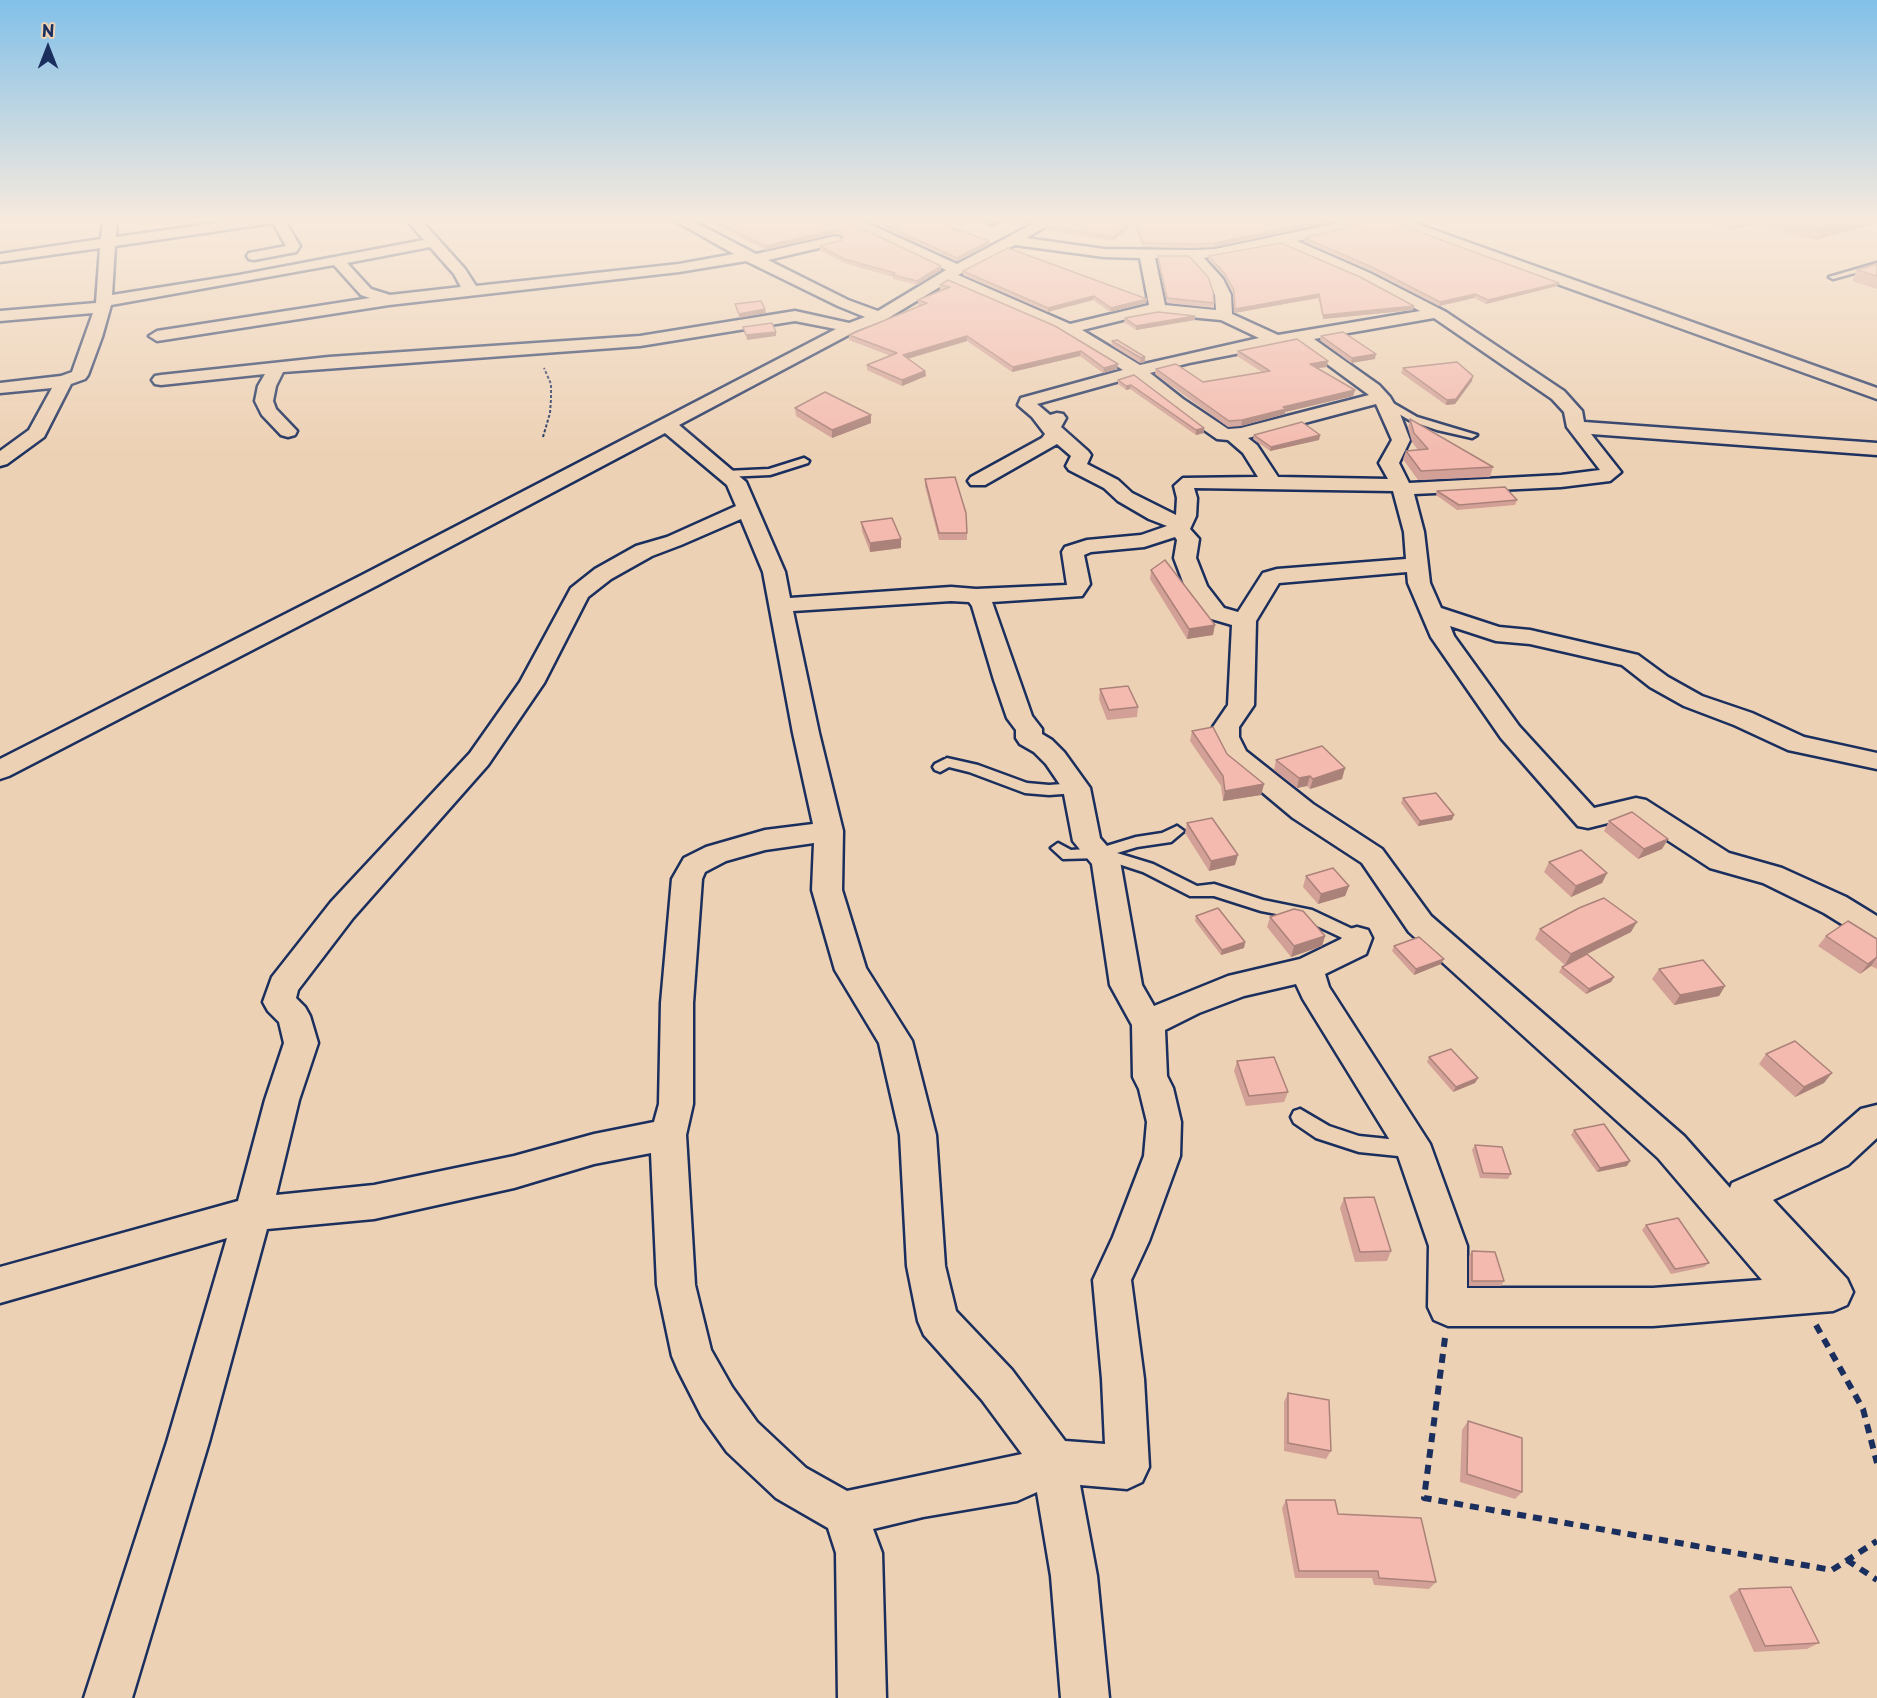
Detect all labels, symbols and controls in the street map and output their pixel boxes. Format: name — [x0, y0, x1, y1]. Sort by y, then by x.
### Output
north arrow — [18, 18, 78, 78]
text: N — [42, 18, 54, 42]

